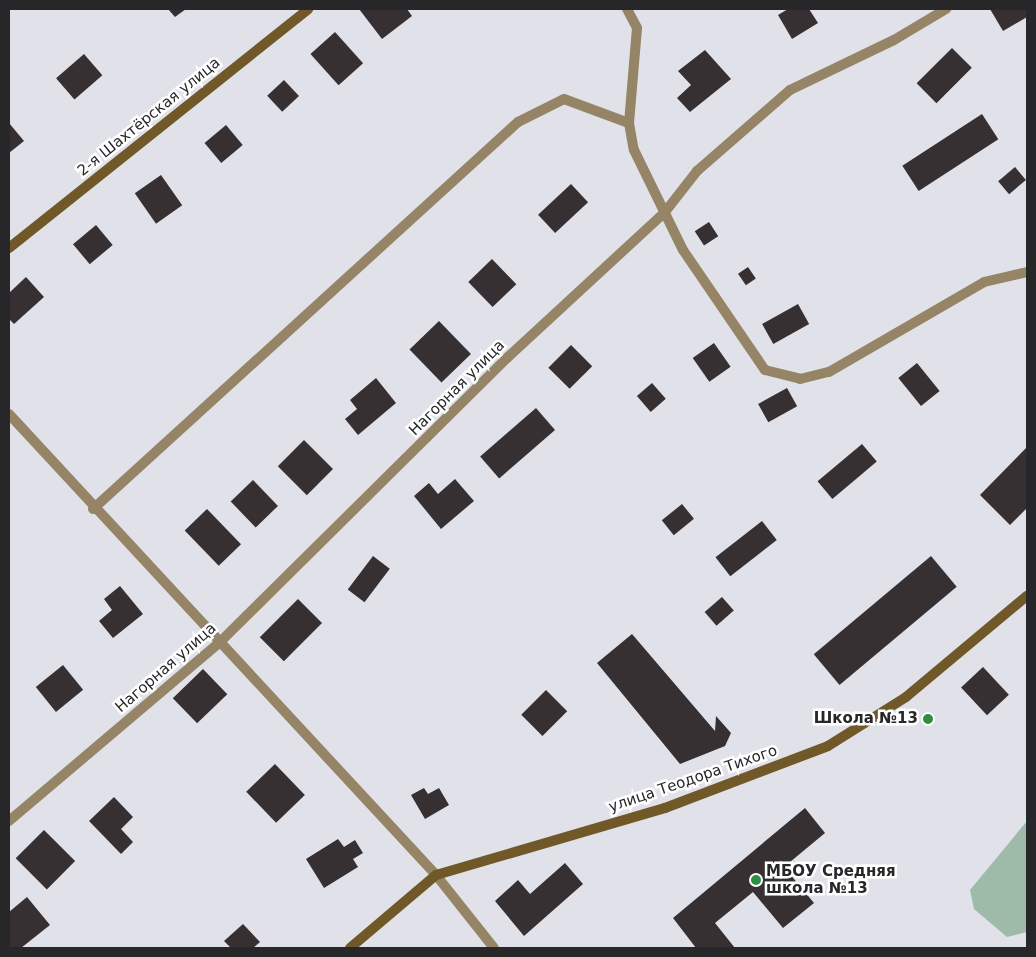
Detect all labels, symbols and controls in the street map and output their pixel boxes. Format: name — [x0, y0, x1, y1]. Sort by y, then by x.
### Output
street label: 2-я Шахтёрская улица — [74, 54, 224, 180]
street label: Нагорная улица — [406, 337, 508, 439]
street label: Нагорная улица — [112, 619, 220, 717]
place label: Школа №13 — [814, 710, 918, 728]
marker: Школа №13 — [922, 713, 934, 725]
street label: улица Теодора Тихого — [606, 742, 780, 816]
place label: МБОУ Средняя школа №13 — [766, 862, 896, 897]
marker: МБОУ Средняя школа №13 — [750, 874, 762, 886]

